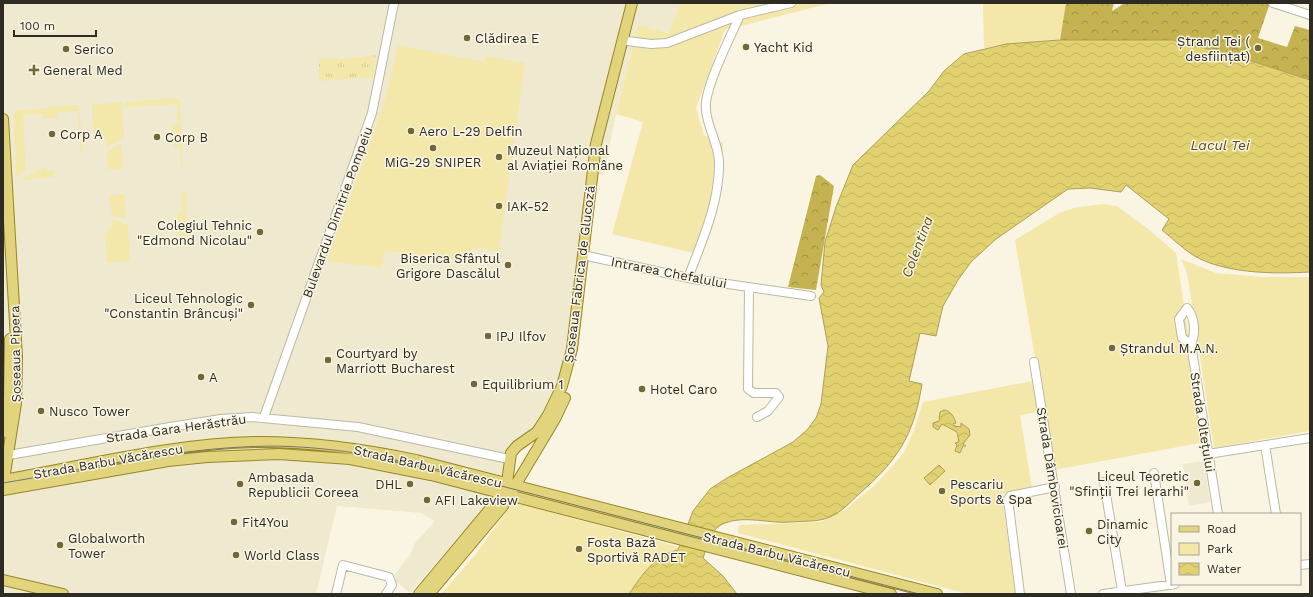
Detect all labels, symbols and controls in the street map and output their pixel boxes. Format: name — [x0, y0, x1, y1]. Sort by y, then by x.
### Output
scale bar — [14, 12, 96, 38]
text: 100 m — [20, 19, 55, 33]
place label: Clădirea E — [475, 31, 539, 46]
marker: Clădirea E — [462, 33, 472, 43]
place label: Ștrand Tei ( desființat) — [1177, 34, 1250, 65]
place label: Yacht Kid — [754, 40, 813, 55]
place label: Serico — [74, 42, 114, 57]
marker: Yacht Kid — [741, 42, 751, 52]
marker: Ștrand Tei ( desființat) — [1253, 43, 1263, 53]
marker: Serico — [61, 44, 71, 54]
place label: General Med — [43, 63, 123, 78]
marker: General Med — [28, 64, 40, 76]
place label: Aero L-29 Delfin — [419, 124, 523, 139]
street label: Bulevardul Dimitrie Pompeiu — [299, 125, 375, 300]
marker: Aero L-29 Delfin — [406, 126, 416, 136]
place label: Corp A — [60, 127, 103, 142]
marker: Corp A — [47, 129, 57, 139]
place label: Corp B — [165, 130, 208, 145]
marker: Corp B — [152, 132, 162, 142]
water label: Lacul Tei — [1190, 137, 1250, 153]
marker: MiG-29 SNIPER — [428, 143, 438, 153]
place label: Muzeul Național al Aviației Române — [507, 143, 623, 174]
marker: Muzeul Național al Aviației Române — [494, 152, 504, 162]
place label: MiG-29 SNIPER — [385, 155, 482, 170]
street label: Șoseaua Fabrica de Glucoză — [561, 184, 599, 364]
place label: IAK-52 — [507, 199, 549, 214]
marker: IAK-52 — [494, 201, 504, 211]
water label: Colentina — [898, 214, 936, 280]
place label: Colegiul Tehnic "Edmond Nicolau" — [137, 218, 252, 248]
marker: Colegiul Tehnic "Edmond Nicolau" — [255, 227, 265, 237]
place label: Biserica Sfântul Grigore Dascălul — [396, 251, 500, 281]
street label: Intrarea Chefalului — [610, 254, 728, 291]
marker: Biserica Sfântul Grigore Dascălul — [503, 260, 513, 270]
place label: Liceul Tehnologic "Constantin Brâncuși" — [104, 291, 243, 322]
marker: Liceul Tehnologic "Constantin Brâncuși" — [246, 300, 256, 310]
street label: Șoseaua Pipera — [7, 305, 25, 403]
place label: IPJ Ilfov — [496, 329, 546, 344]
marker: IPJ Ilfov — [483, 331, 493, 341]
place label: Ștrandul M.A.N. — [1120, 341, 1218, 357]
marker: Ștrandul M.A.N. — [1107, 343, 1117, 353]
place label: Courtyard by Marriott Bucharest — [336, 346, 455, 376]
marker: Courtyard by Marriott Bucharest — [323, 355, 333, 365]
place label: A — [209, 370, 218, 385]
street label: Strada Oltețului — [1186, 371, 1218, 473]
marker: A — [196, 372, 206, 382]
place label: Equilibrium 1 — [482, 377, 564, 392]
marker: Equilibrium 1 — [469, 379, 479, 389]
place label: Hotel Caro — [650, 382, 717, 397]
marker: Hotel Caro — [637, 384, 647, 394]
place label: Nusco Tower — [49, 404, 130, 419]
marker: Nusco Tower — [36, 406, 46, 416]
street label: Strada Dâmbovicioarei — [1034, 406, 1071, 550]
street label: Strada Gara Herăstrău — [105, 411, 247, 446]
street label: Strada Barbu Văcărescu — [32, 441, 184, 482]
street label: Strada Barbu Văcărescu — [352, 442, 503, 491]
place label: Liceul Teoretic "Sfinții Trei Ierarhi" — [1069, 469, 1189, 500]
place label: Ambasada Republicii Coreea — [248, 470, 359, 500]
place label: DHL — [375, 477, 402, 492]
place label: Pescariu Sports & Spa — [950, 477, 1033, 507]
marker: Liceul Teoretic "Sfinții Trei Ierarhi" — [1192, 478, 1202, 488]
marker: Ambasada Republicii Coreea — [235, 479, 245, 489]
marker: DHL — [405, 479, 415, 489]
marker: Pescariu Sports & Spa — [937, 486, 947, 496]
place label: AFI Lakeview — [435, 493, 518, 508]
marker: AFI Lakeview — [422, 495, 432, 505]
legend — [1171, 513, 1301, 585]
place label: Fit4You — [242, 515, 289, 530]
marker: Fit4You — [229, 517, 239, 527]
place label: Dinamic City — [1097, 517, 1148, 547]
text: Road — [1207, 522, 1236, 536]
marker: Dinamic City — [1084, 526, 1094, 536]
street label: Strada Barbu Văcărescu — [702, 529, 852, 580]
place label: Globalworth Tower — [68, 531, 145, 561]
place label: Fosta Bază Sportivă RADET — [587, 535, 686, 565]
marker: Globalworth Tower — [55, 540, 65, 550]
text: Park — [1207, 542, 1233, 556]
marker: Fosta Bază Sportivă RADET — [574, 544, 584, 554]
place label: World Class — [244, 548, 320, 563]
marker: World Class — [231, 550, 241, 560]
text: Water — [1207, 562, 1242, 576]

